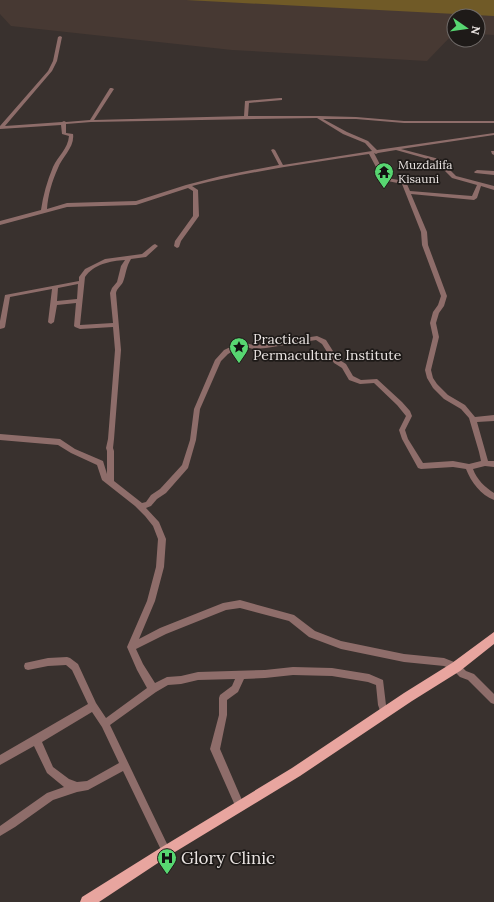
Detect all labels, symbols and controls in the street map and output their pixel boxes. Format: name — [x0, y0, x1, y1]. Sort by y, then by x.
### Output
north arrow — [446, 8, 486, 48]
text: N — [468, 25, 484, 36]
place label: Muzdalifa Kisauni — [398, 157, 452, 186]
temple icon: Muzdalifa Kisauni — [373, 161, 395, 189]
place label: Practical Permaculture Institute — [253, 330, 402, 364]
place icon: Practical Permaculture Institute — [228, 336, 250, 364]
hospital icon: Glory Clinic — [156, 847, 178, 875]
place label: Glory Clinic — [181, 847, 275, 869]

